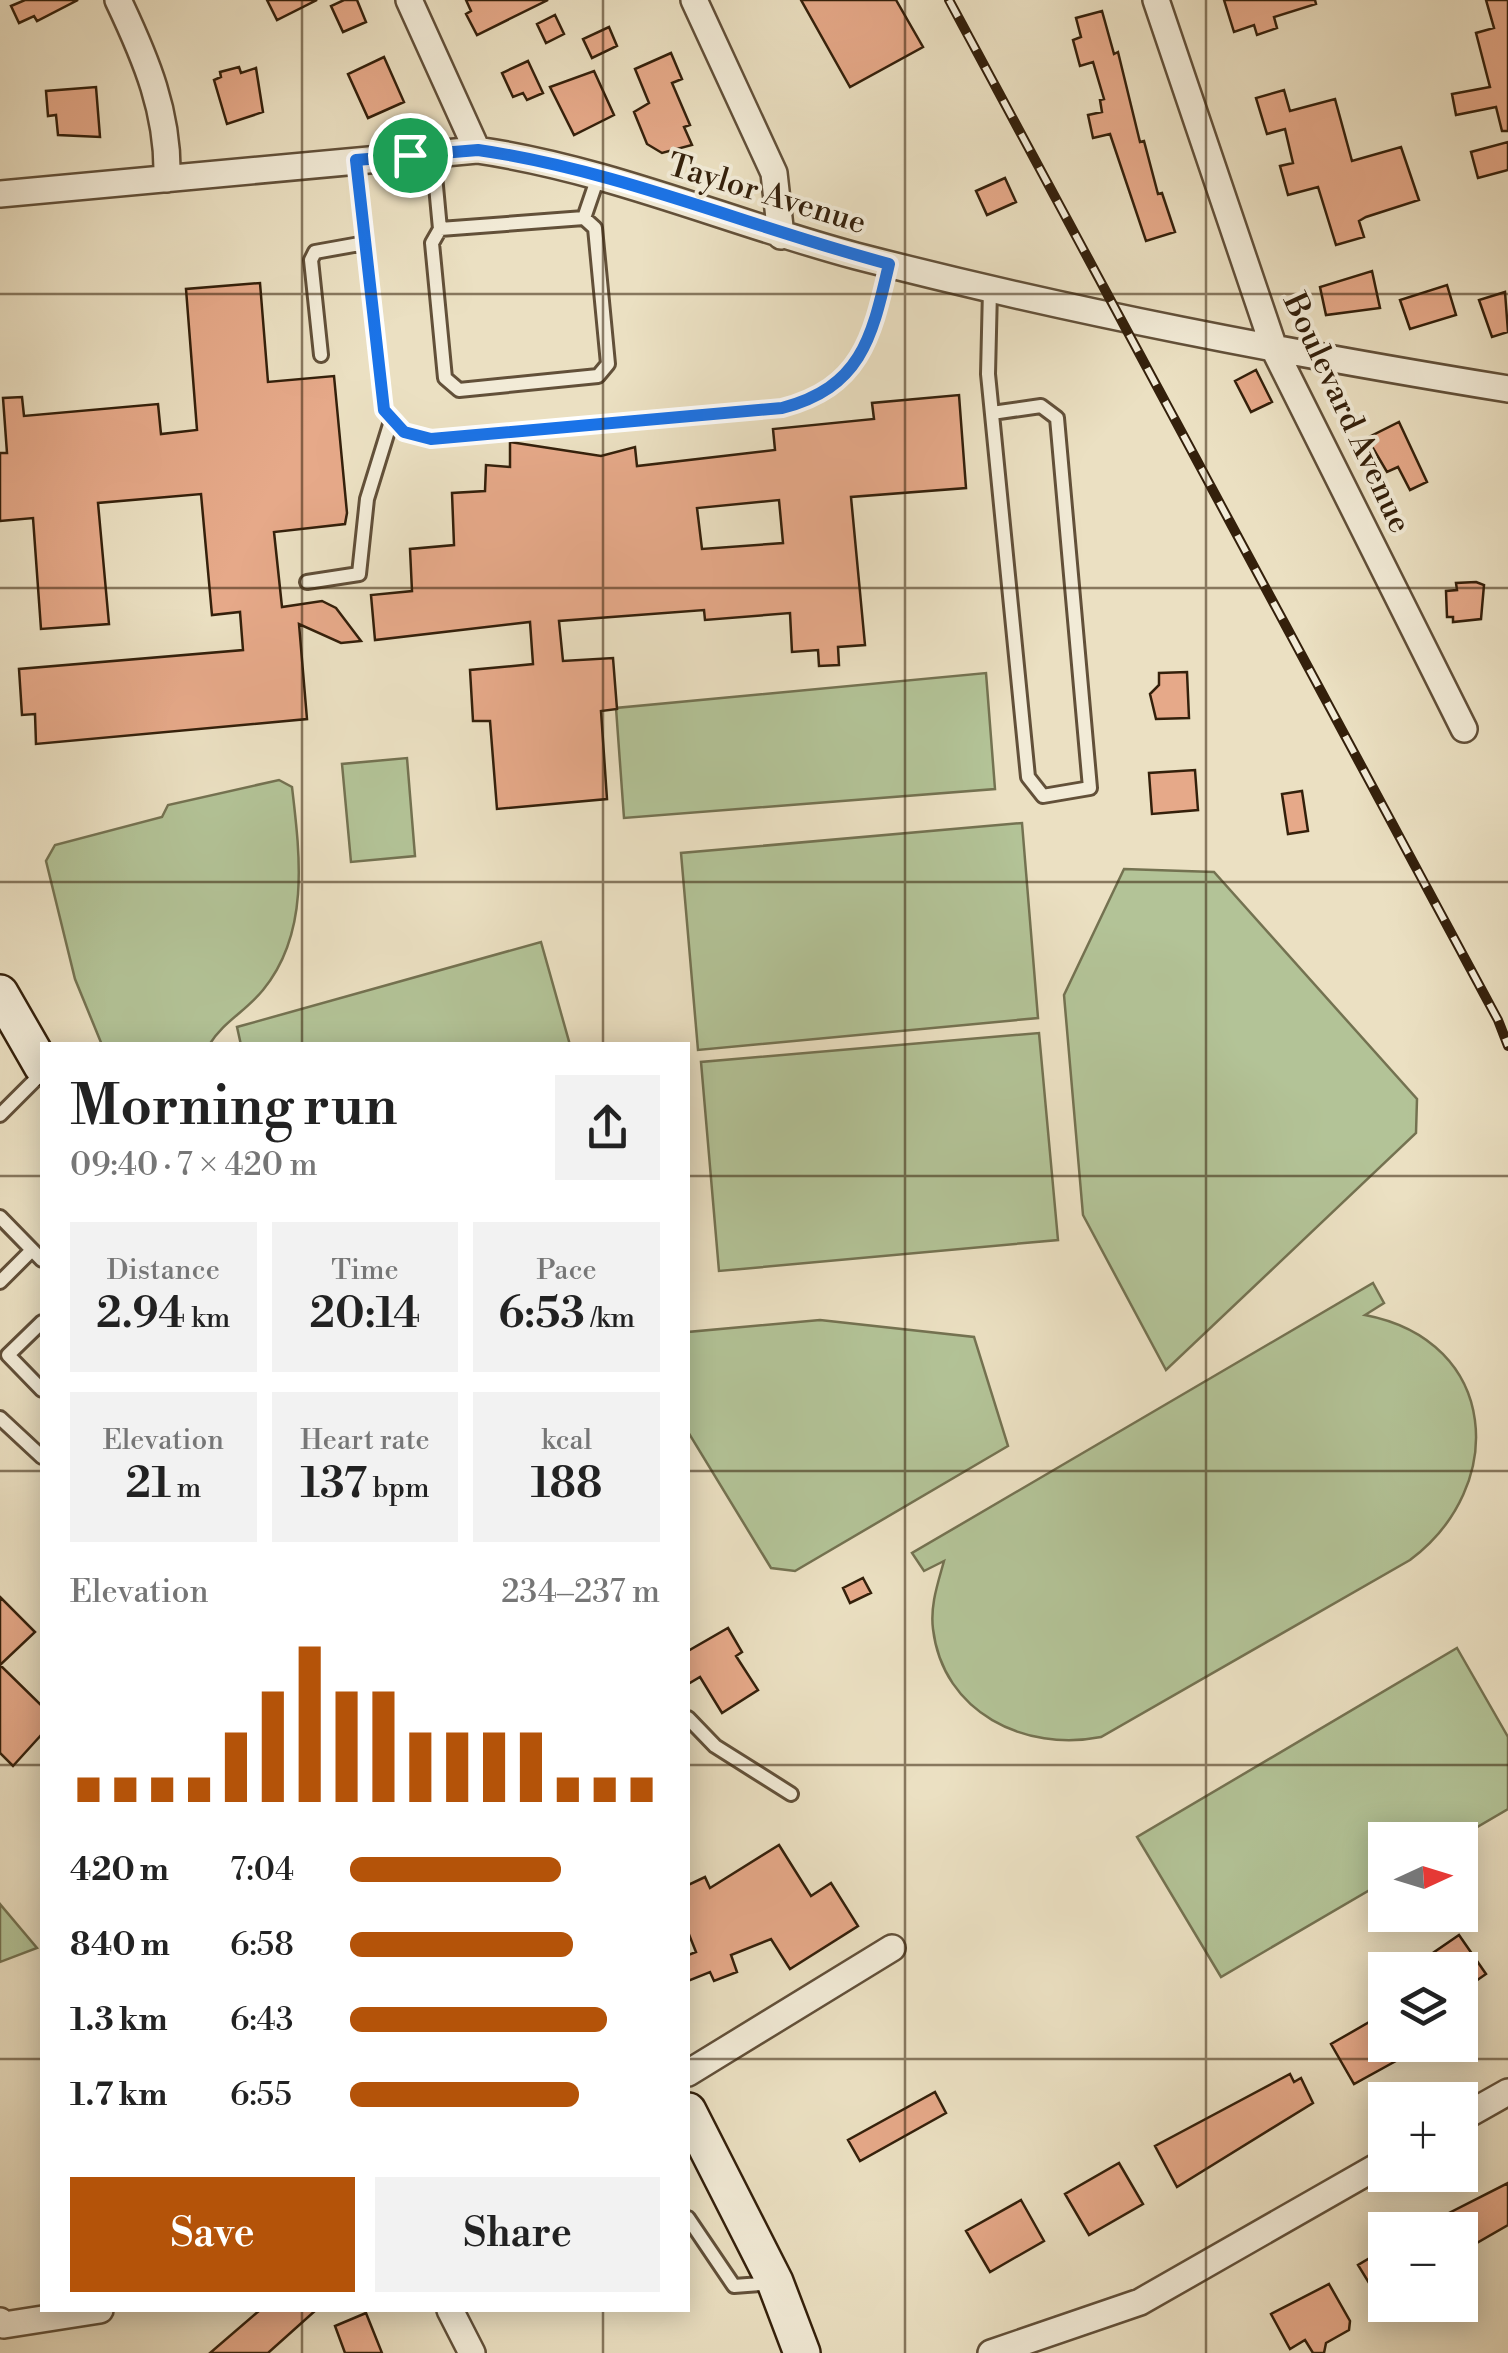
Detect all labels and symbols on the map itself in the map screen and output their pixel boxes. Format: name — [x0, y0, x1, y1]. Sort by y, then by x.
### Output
pin — [368, 113, 453, 198]
street label: Taylor Avenue — [663, 145, 871, 243]
street label: Boulevard Avenue — [1274, 286, 1420, 539]
north arrow — [1368, 1822, 1478, 1932]

